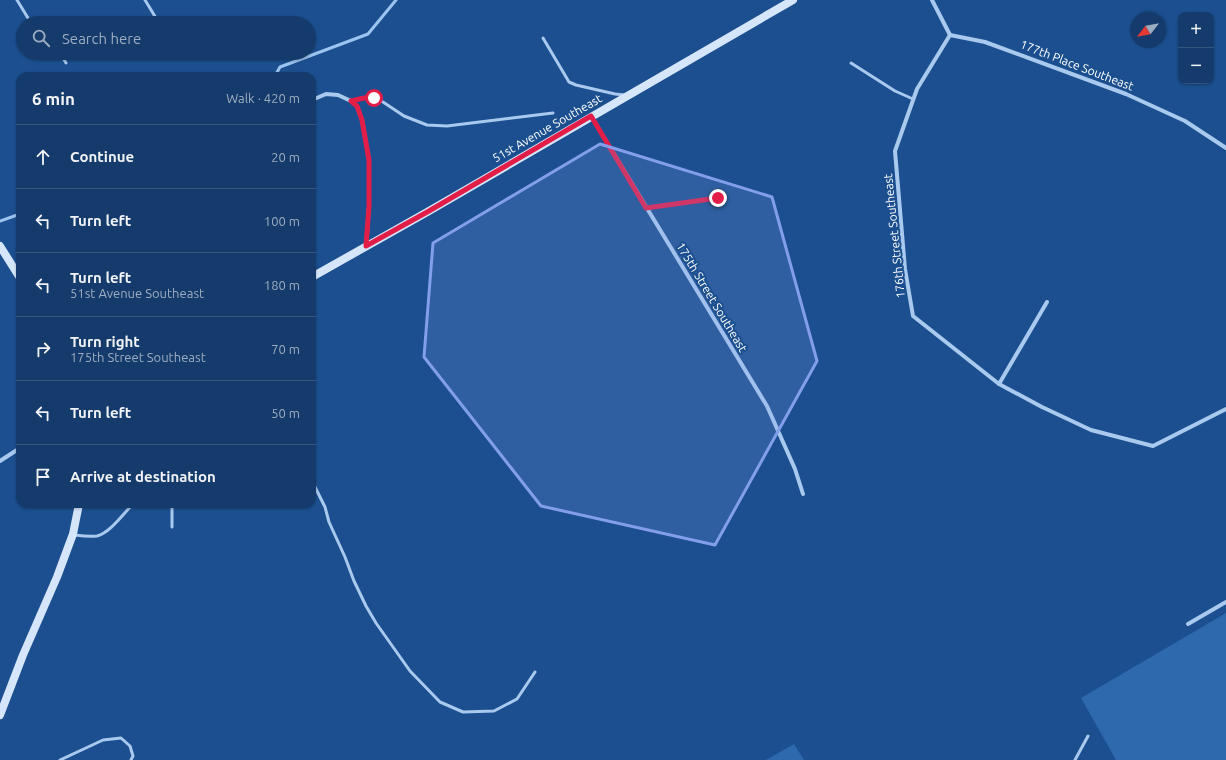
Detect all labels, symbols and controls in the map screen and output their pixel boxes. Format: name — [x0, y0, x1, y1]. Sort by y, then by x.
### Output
north arrow — [1130, 12, 1166, 48]
map controls — [1178, 12, 1214, 84]
button: + — [1178, 12, 1214, 48]
search box — [16, 16, 316, 60]
icon: search — [30, 27, 52, 49]
text: Search here — [62, 30, 141, 47]
street label: 177th Place Southeast — [1018, 37, 1136, 93]
button: − — [1178, 48, 1214, 84]
text: 6 min — [32, 89, 75, 108]
route start — [365, 89, 383, 107]
text: Walk · 420 m — [226, 91, 300, 105]
street label: 51st Avenue Southeast — [490, 91, 604, 165]
icon: ahead — [32, 146, 54, 168]
text: Continue — [70, 148, 134, 165]
text: 20 m — [271, 150, 300, 164]
street label: 176th Street Southeast — [881, 173, 907, 299]
route end — [709, 189, 727, 207]
icon: left — [32, 210, 54, 232]
text: Turn left — [70, 212, 131, 229]
text: 100 m — [264, 214, 300, 228]
street label: 175th Street Southeast — [674, 240, 750, 354]
text: Turn left — [70, 269, 131, 286]
icon: left — [32, 274, 54, 296]
text: 180 m — [264, 278, 300, 292]
text: 51st Avenue Southeast — [70, 286, 204, 300]
text: Turn right — [70, 333, 140, 350]
icon: right — [32, 338, 54, 360]
text: 70 m — [271, 342, 300, 356]
text: 175th Street Southeast — [70, 350, 206, 364]
icon: left — [32, 402, 54, 424]
text: Turn left — [70, 404, 131, 421]
text: 50 m — [271, 406, 300, 420]
icon: arrive — [32, 466, 54, 488]
text: Arrive at destination — [70, 468, 216, 485]

